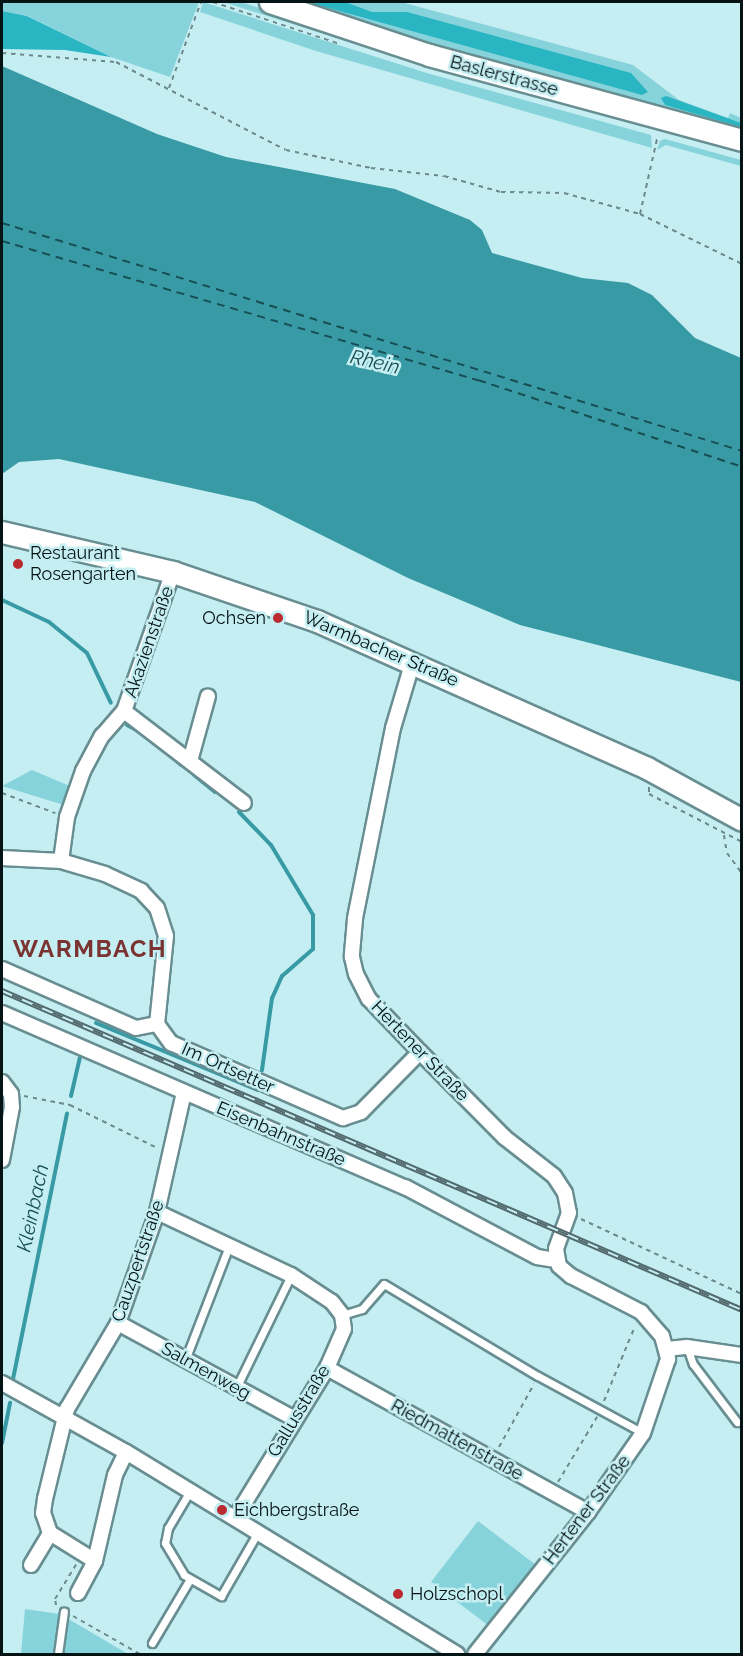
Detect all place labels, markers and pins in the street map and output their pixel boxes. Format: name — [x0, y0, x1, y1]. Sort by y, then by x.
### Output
place label: Restaurant Rosengarten — [30, 543, 136, 586]
marker: Restaurant Rosengarten — [11, 557, 25, 571]
place label: Ochsen — [202, 607, 266, 629]
marker: Ochsen — [271, 611, 285, 625]
place label: Eichbergstraße — [234, 1499, 359, 1521]
marker: Eichbergstraße — [215, 1503, 229, 1517]
place label: Holzschopl — [410, 1583, 503, 1605]
marker: Holzschopl — [391, 1587, 405, 1601]

